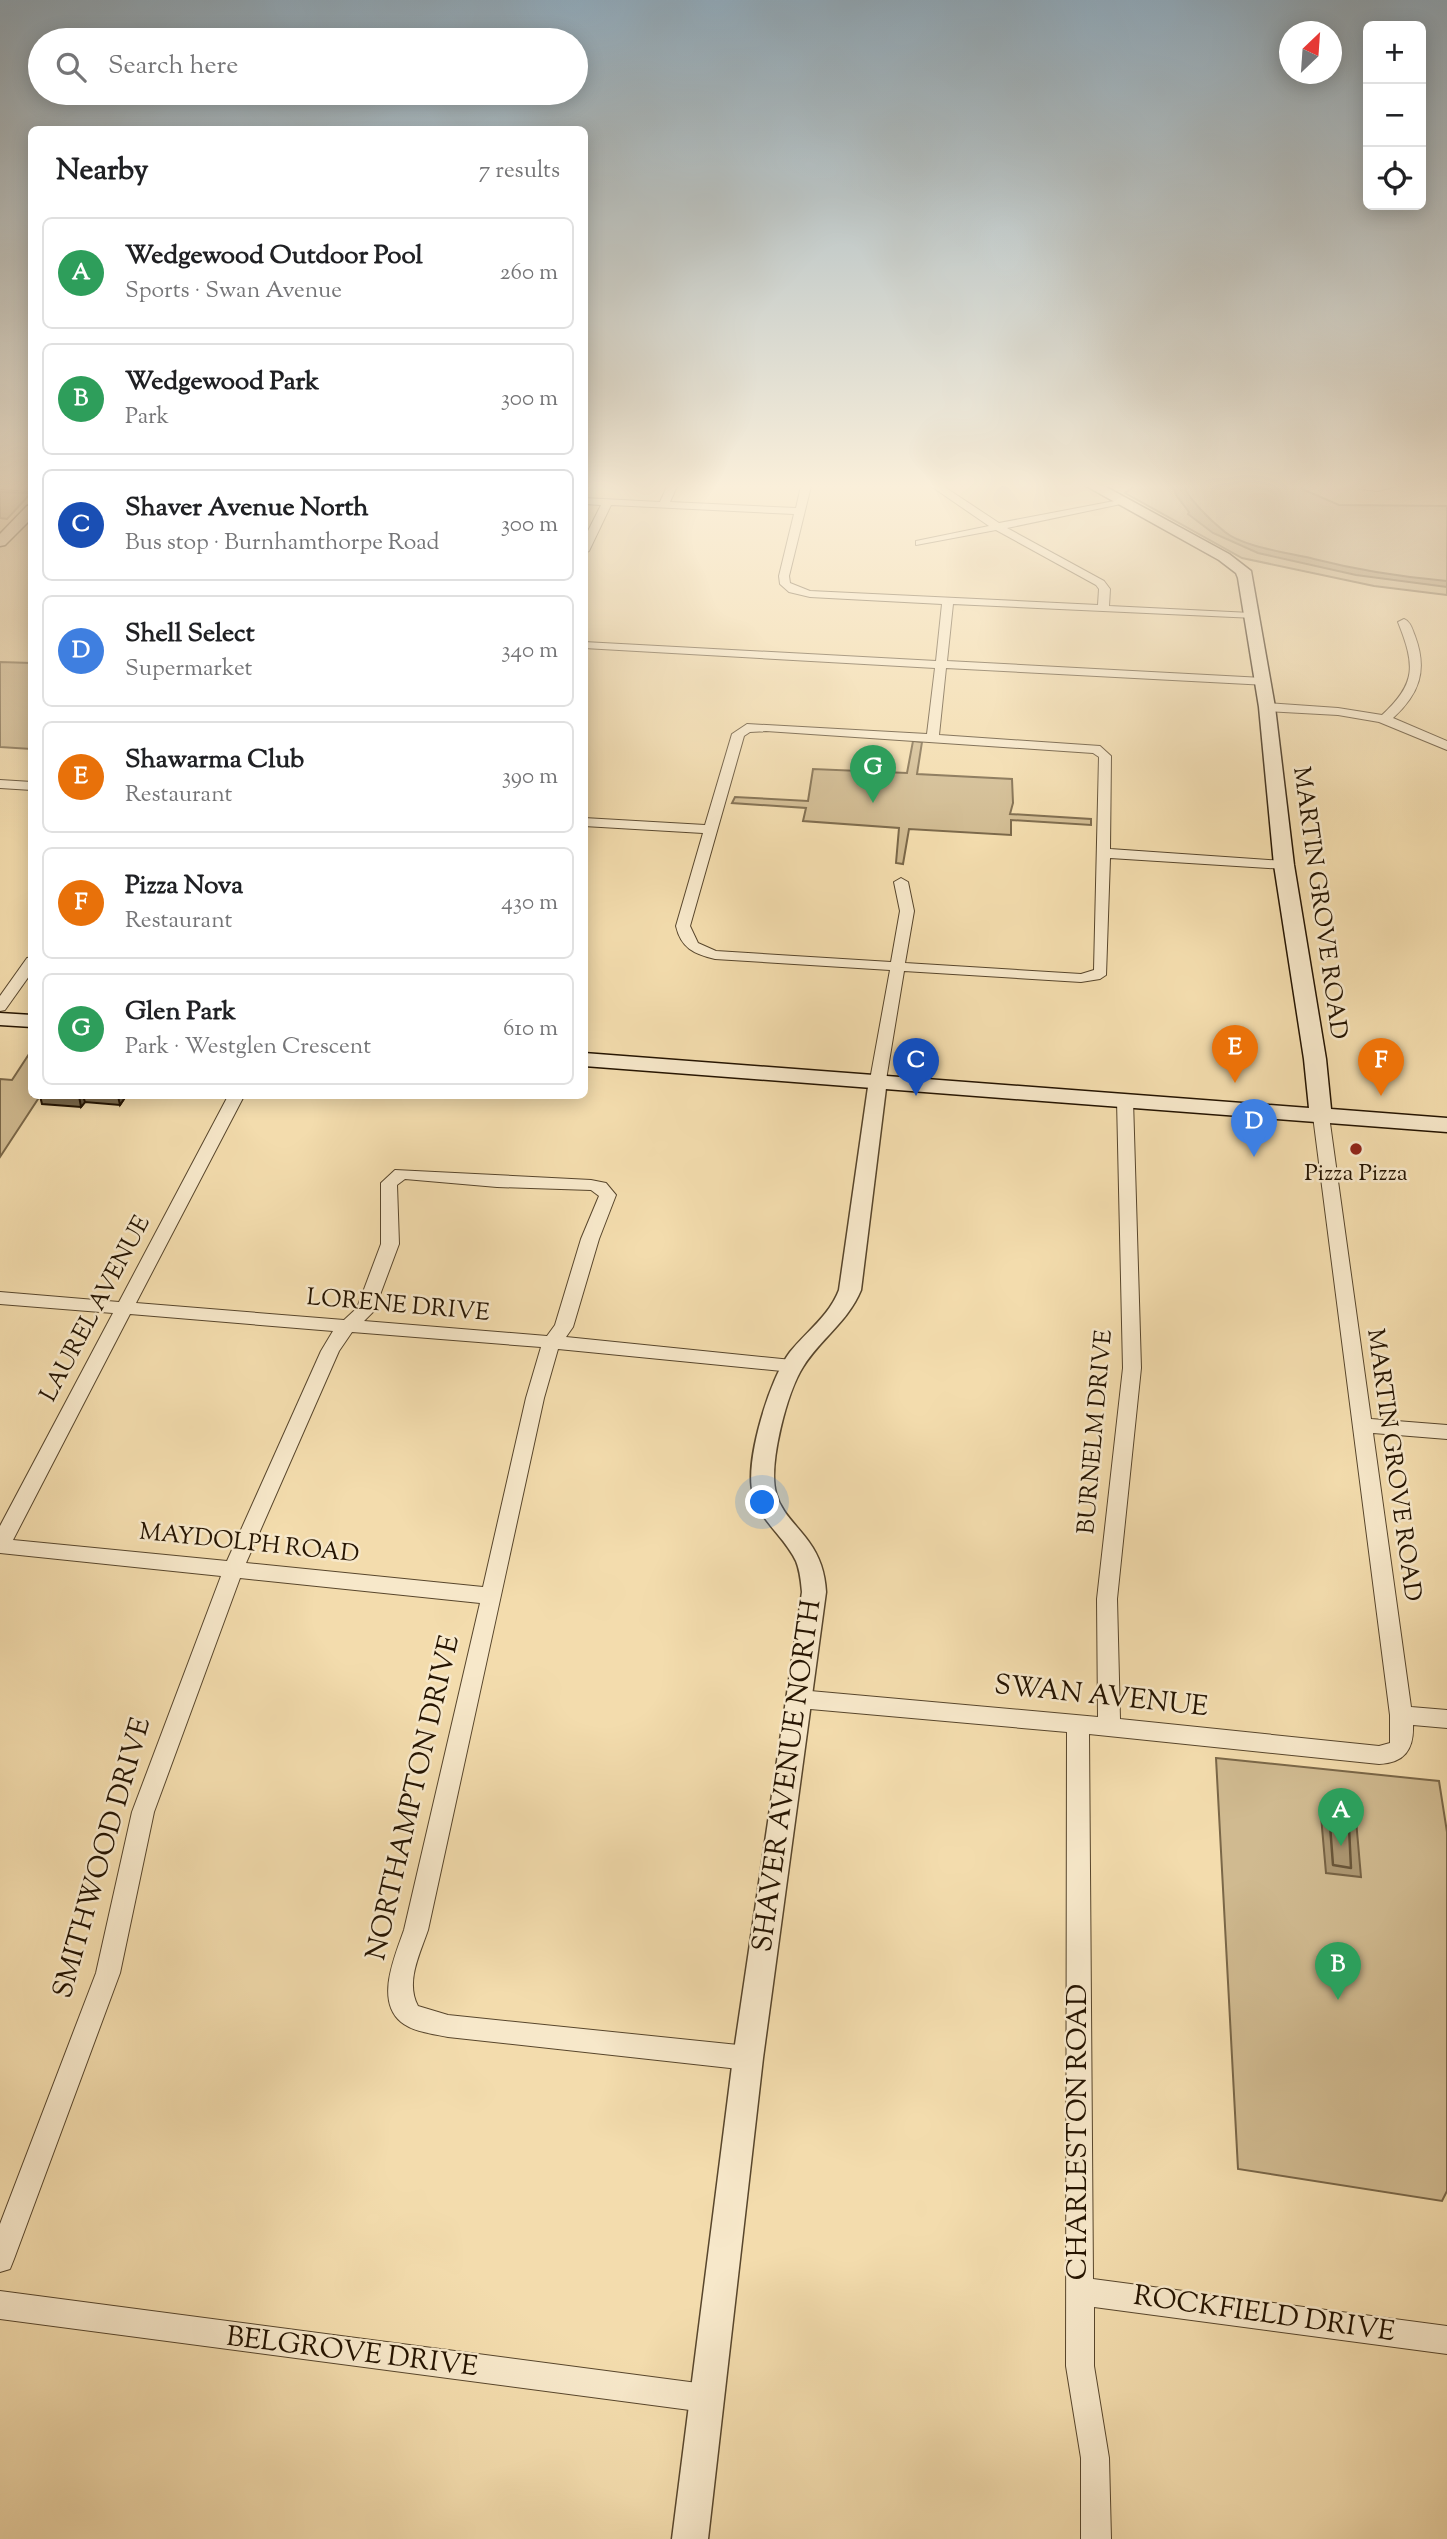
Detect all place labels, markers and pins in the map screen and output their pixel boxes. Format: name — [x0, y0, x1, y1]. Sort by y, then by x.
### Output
pin: G — [850, 745, 896, 803]
pin: E — [1212, 1025, 1258, 1083]
pin: C — [893, 1038, 939, 1096]
pin: F — [1358, 1038, 1404, 1096]
pin: D — [1231, 1099, 1277, 1157]
marker: Pizza Pizza — [1348, 1141, 1364, 1157]
place label: Pizza Pizza — [1304, 1157, 1408, 1191]
pin: A — [1318, 1788, 1364, 1846]
pin: B — [1315, 1942, 1361, 2000]

